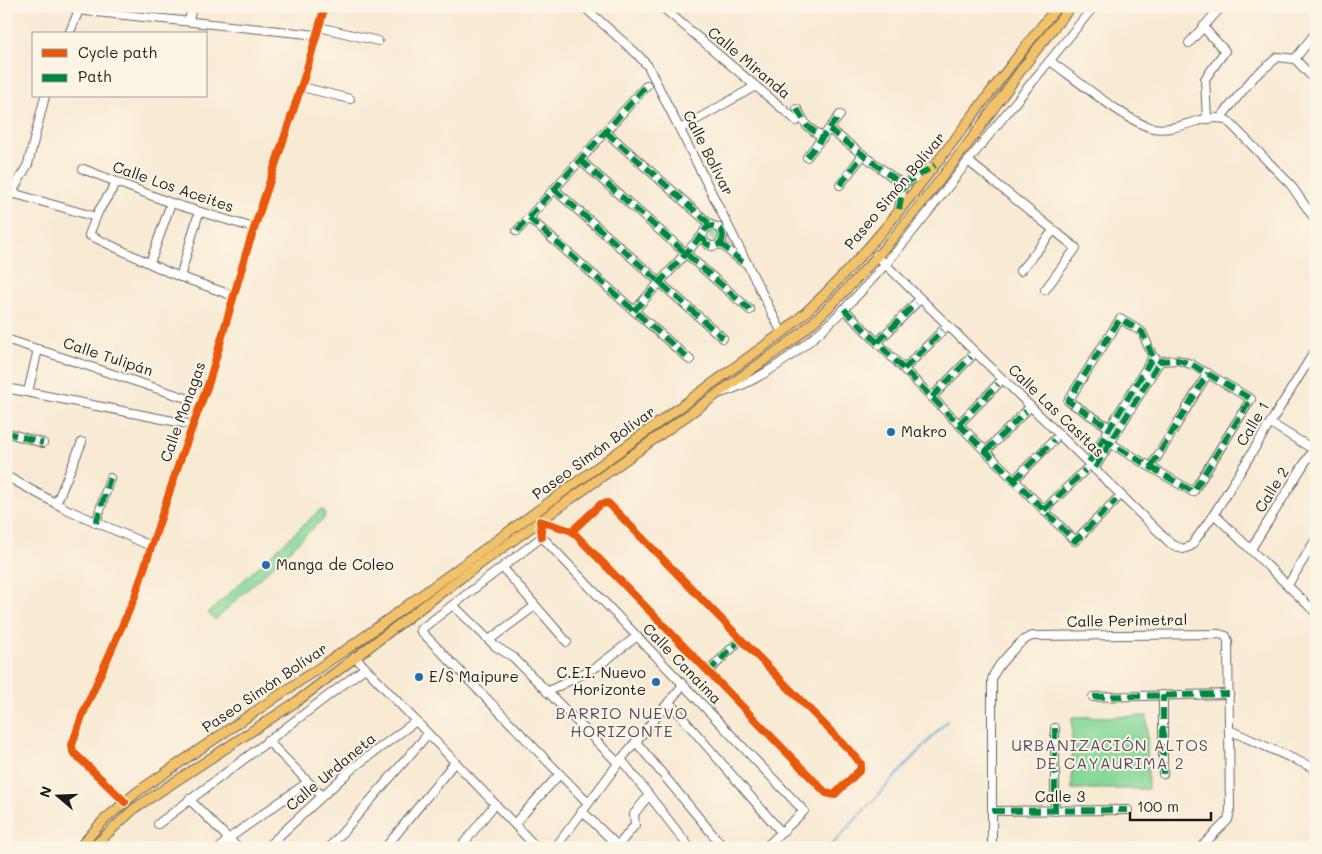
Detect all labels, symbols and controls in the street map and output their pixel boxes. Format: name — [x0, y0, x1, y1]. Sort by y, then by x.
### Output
street label: Calle Miranda — [704, 22, 795, 103]
legend — [32, 32, 208, 98]
text: Cycle path — [78, 42, 157, 62]
text: Path — [78, 66, 112, 86]
street label: Calle Bolívar — [679, 106, 739, 199]
street label: Paseo Simón Bolívar — [839, 128, 949, 253]
street label: Calle Los Aceites — [110, 156, 237, 216]
street label: Calle Tulipán — [61, 332, 156, 380]
street label: Calle Monagas — [155, 359, 210, 465]
street label: Calle Las Casitas — [1004, 359, 1109, 461]
street label: Calle 1 — [1231, 398, 1273, 449]
street label: Paseo Simón Bolívar — [528, 401, 659, 504]
place label: Makro — [901, 421, 947, 441]
marker: Makro — [885, 426, 897, 438]
street label: Calle 2 — [1249, 463, 1293, 516]
place label: Manga de Coleo — [276, 554, 394, 574]
marker: Manga de Coleo — [260, 559, 272, 571]
street label: Calle Perimetral — [1066, 609, 1188, 631]
street label: Calle Canaima — [639, 618, 726, 708]
street label: Paseo Simón Bolívar — [198, 638, 331, 737]
place label: C.E.I. Nuevo Horizonte — [557, 662, 646, 699]
place label: E/S Maipure — [429, 666, 519, 686]
marker: E/S Maipure — [413, 671, 425, 683]
marker: C.E.I. Nuevo Horizonte — [650, 676, 662, 688]
district label: BARRIO NUEVO HORIZONTE — [556, 702, 688, 741]
street label: Calle Urdaneta — [281, 728, 380, 815]
district label: URBANIZACIÓN ALTOS DE CAYAURIMA 2 — [1011, 734, 1209, 773]
north arrow — [32, 772, 82, 822]
text: N — [35, 783, 56, 800]
street label: Calle 3 — [1035, 786, 1085, 806]
scale bar — [1130, 789, 1211, 821]
text: 100 m — [1137, 796, 1179, 816]

